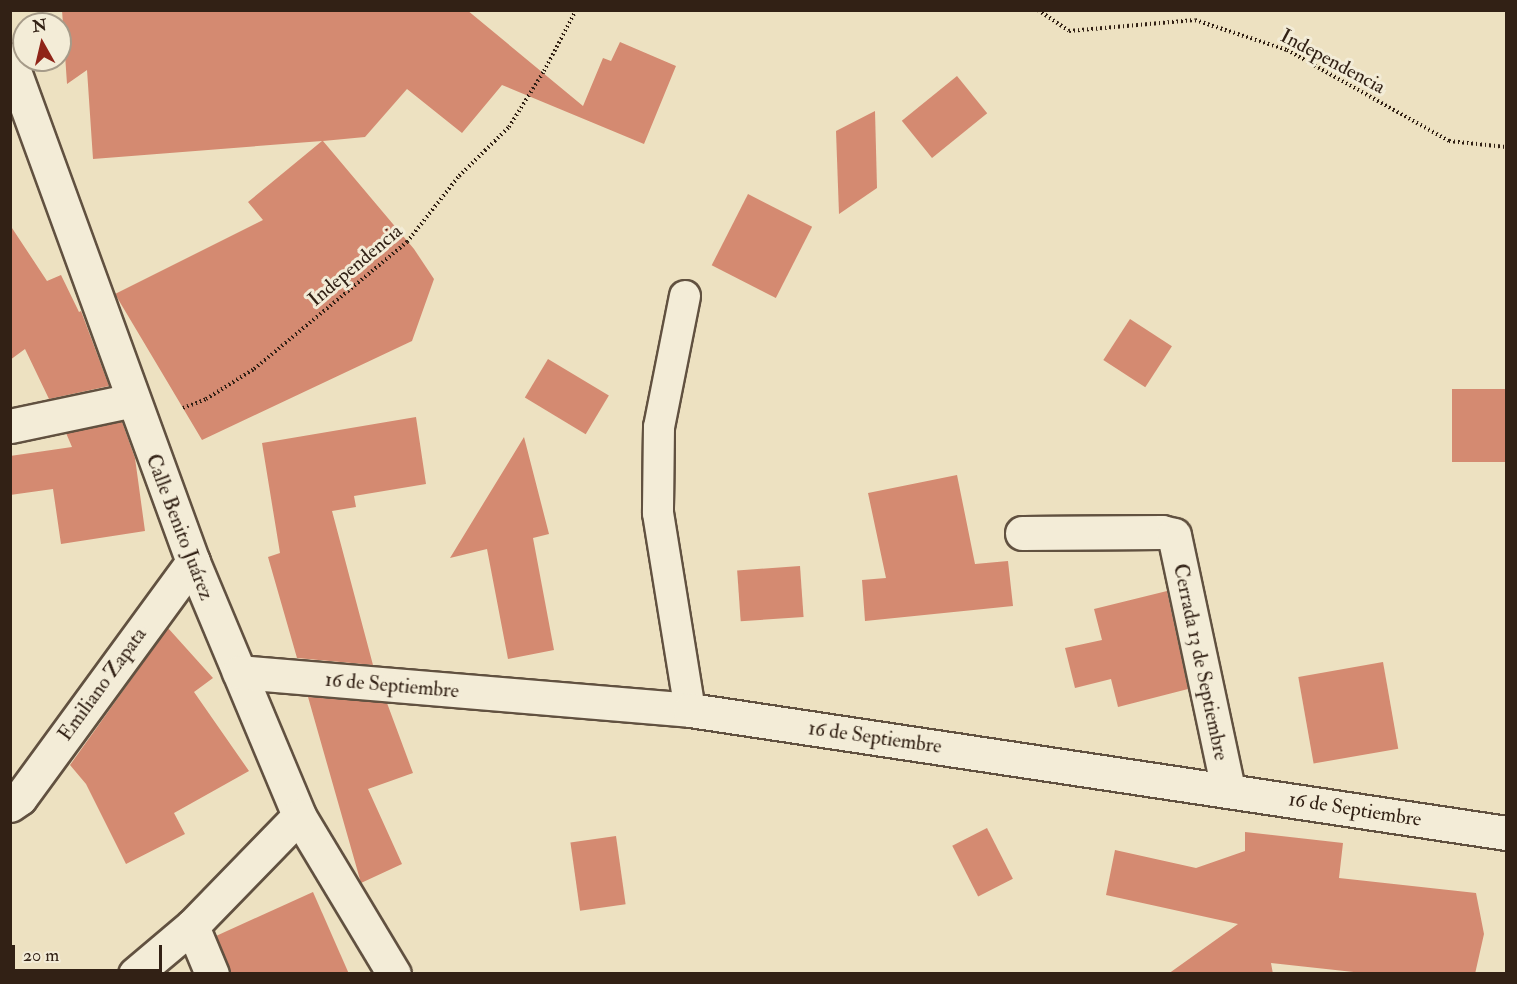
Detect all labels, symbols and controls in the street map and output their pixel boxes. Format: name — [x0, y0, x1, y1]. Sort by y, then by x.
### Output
north arrow — [12, 12, 72, 72]
text: N — [31, 15, 48, 37]
street label: Independencia — [1276, 23, 1390, 99]
street label: Independencia — [303, 219, 407, 311]
street label: Calle Benito Juárez — [141, 451, 219, 603]
street label: Cerrada 13 de Septiembre — [1168, 561, 1234, 763]
street label: Emiliano Zapata — [53, 623, 151, 745]
street label: 16 de Septiembre — [324, 667, 460, 703]
street label: 16 de Septiembre — [807, 716, 943, 758]
street label: 16 de Septiembre — [1287, 787, 1423, 831]
scale bar — [15, 933, 165, 971]
text: 20 m — [23, 944, 59, 967]

